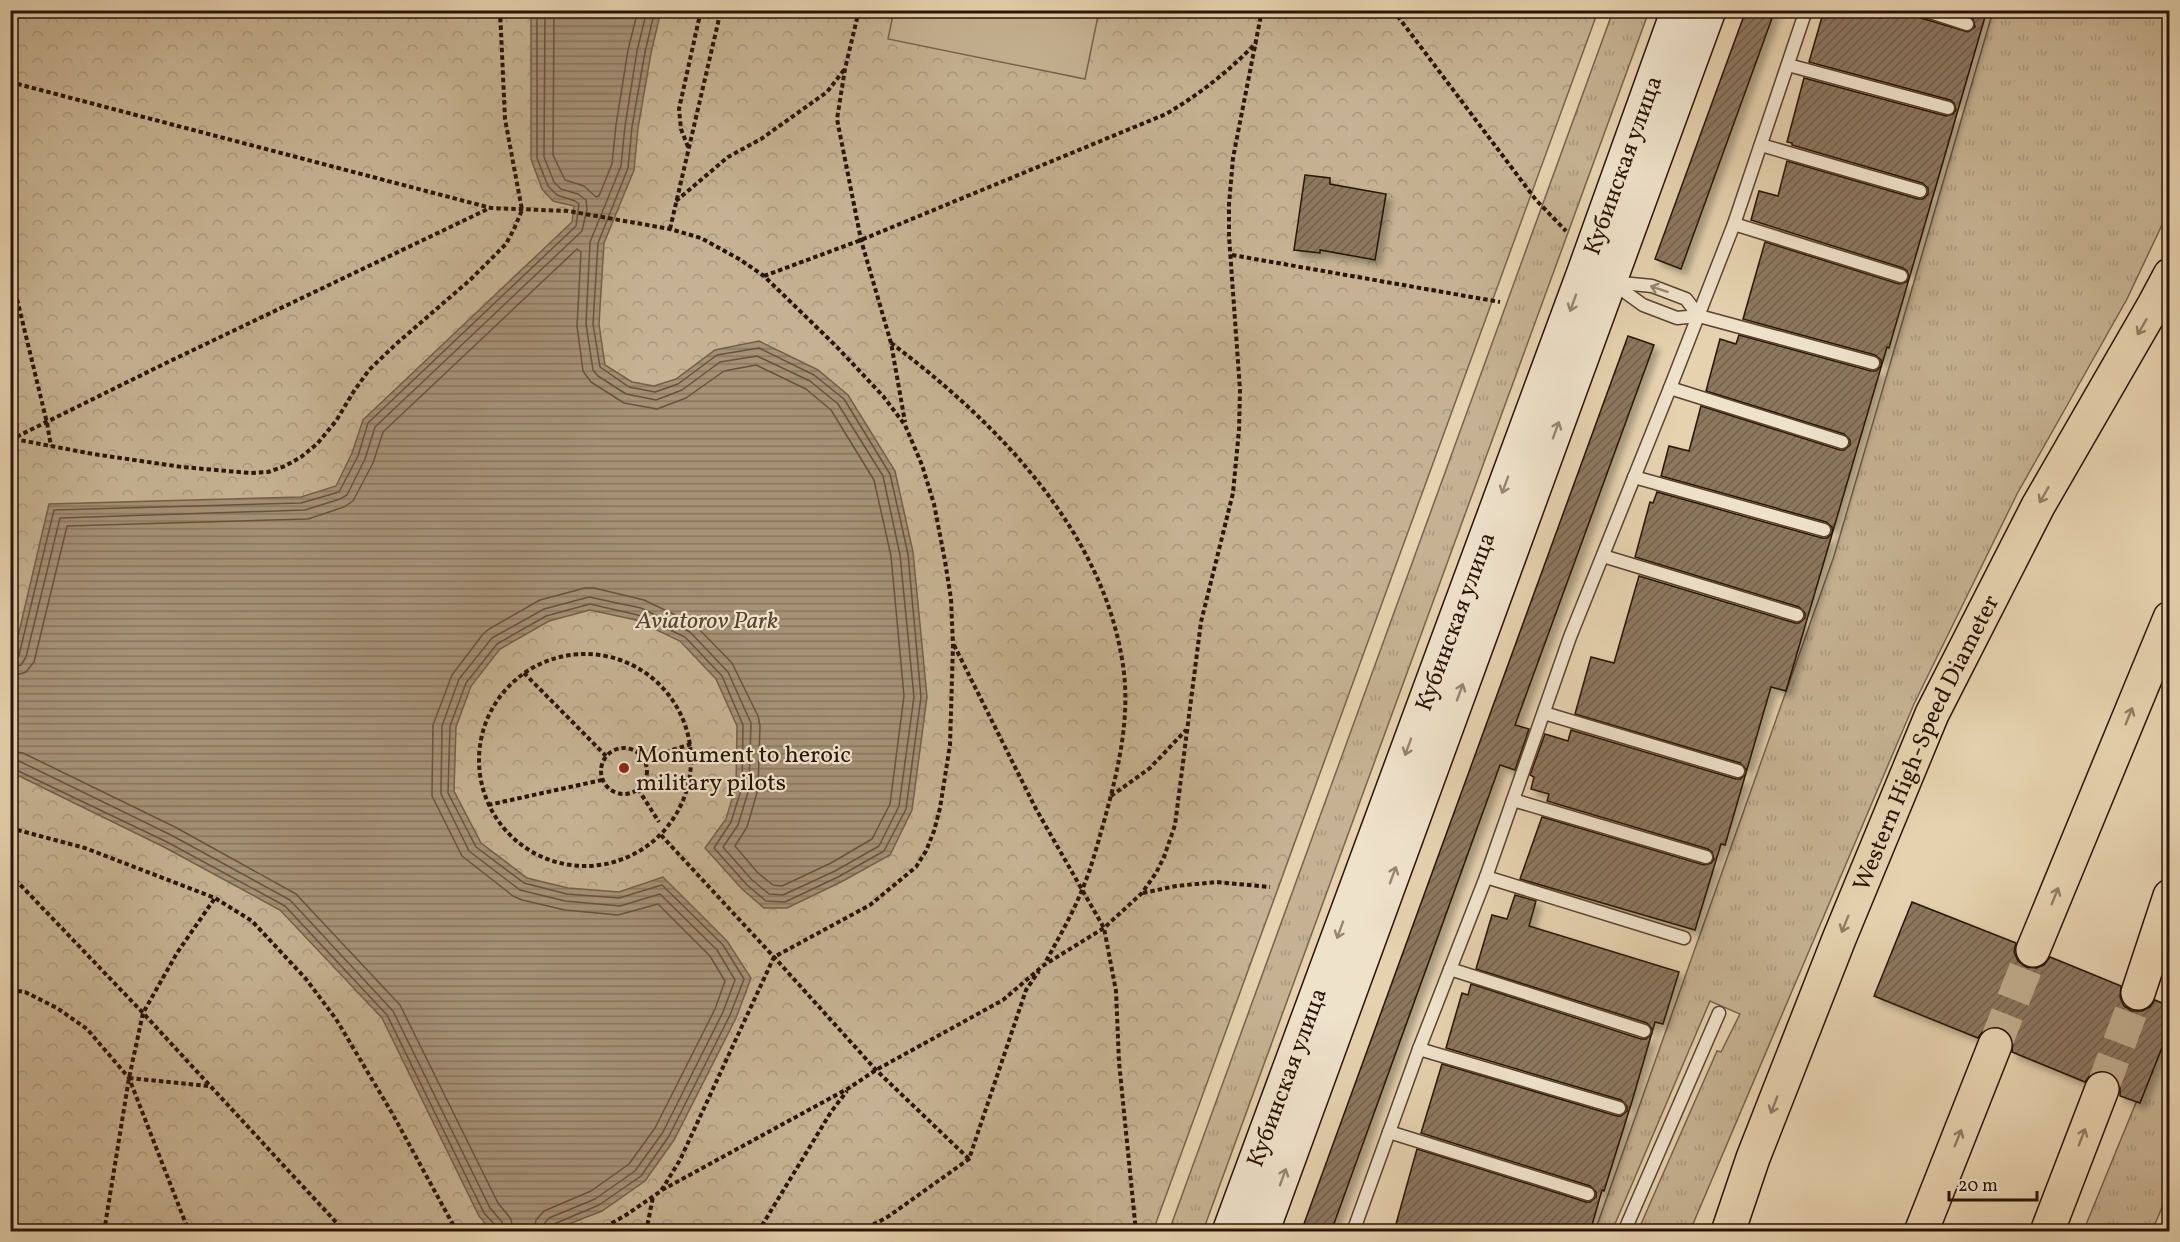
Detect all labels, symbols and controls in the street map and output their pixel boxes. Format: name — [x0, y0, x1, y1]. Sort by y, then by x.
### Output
street label: Кубинская улица — [1576, 71, 1672, 260]
one-way arrow — [1650, 283, 1669, 294]
one-way arrow — [1567, 293, 1578, 311]
one-way arrow — [2135, 318, 2147, 335]
one-way arrow — [1552, 421, 1563, 440]
one-way arrow — [1499, 475, 1510, 494]
one-way arrow — [2038, 486, 2050, 503]
street label: Кубинская улица — [1408, 528, 1505, 716]
street label: Western High-Speed Diameter — [1846, 590, 2009, 897]
park label: Aviatorov Park — [635, 605, 778, 639]
one-way arrow — [1456, 683, 1467, 702]
one-way arrow — [2124, 707, 2135, 725]
one-way arrow — [1402, 737, 1413, 756]
place label: Monument to heroic military pilots — [636, 739, 851, 801]
marker: Monument to heroic military pilots — [617, 761, 631, 775]
one-way arrow — [1389, 866, 1400, 885]
one-way arrow — [2050, 887, 2061, 906]
one-way arrow — [1839, 914, 1850, 932]
one-way arrow — [1334, 920, 1345, 939]
street label: Кубинская улица — [1239, 984, 1337, 1172]
one-way arrow — [1768, 1095, 1779, 1114]
one-way arrow — [1953, 1129, 1964, 1148]
one-way arrow — [2078, 1129, 2089, 1147]
scale bar — [1949, 1164, 2038, 1202]
one-way arrow — [1278, 1168, 1289, 1186]
text: 20 m — [1958, 1174, 1998, 1199]

